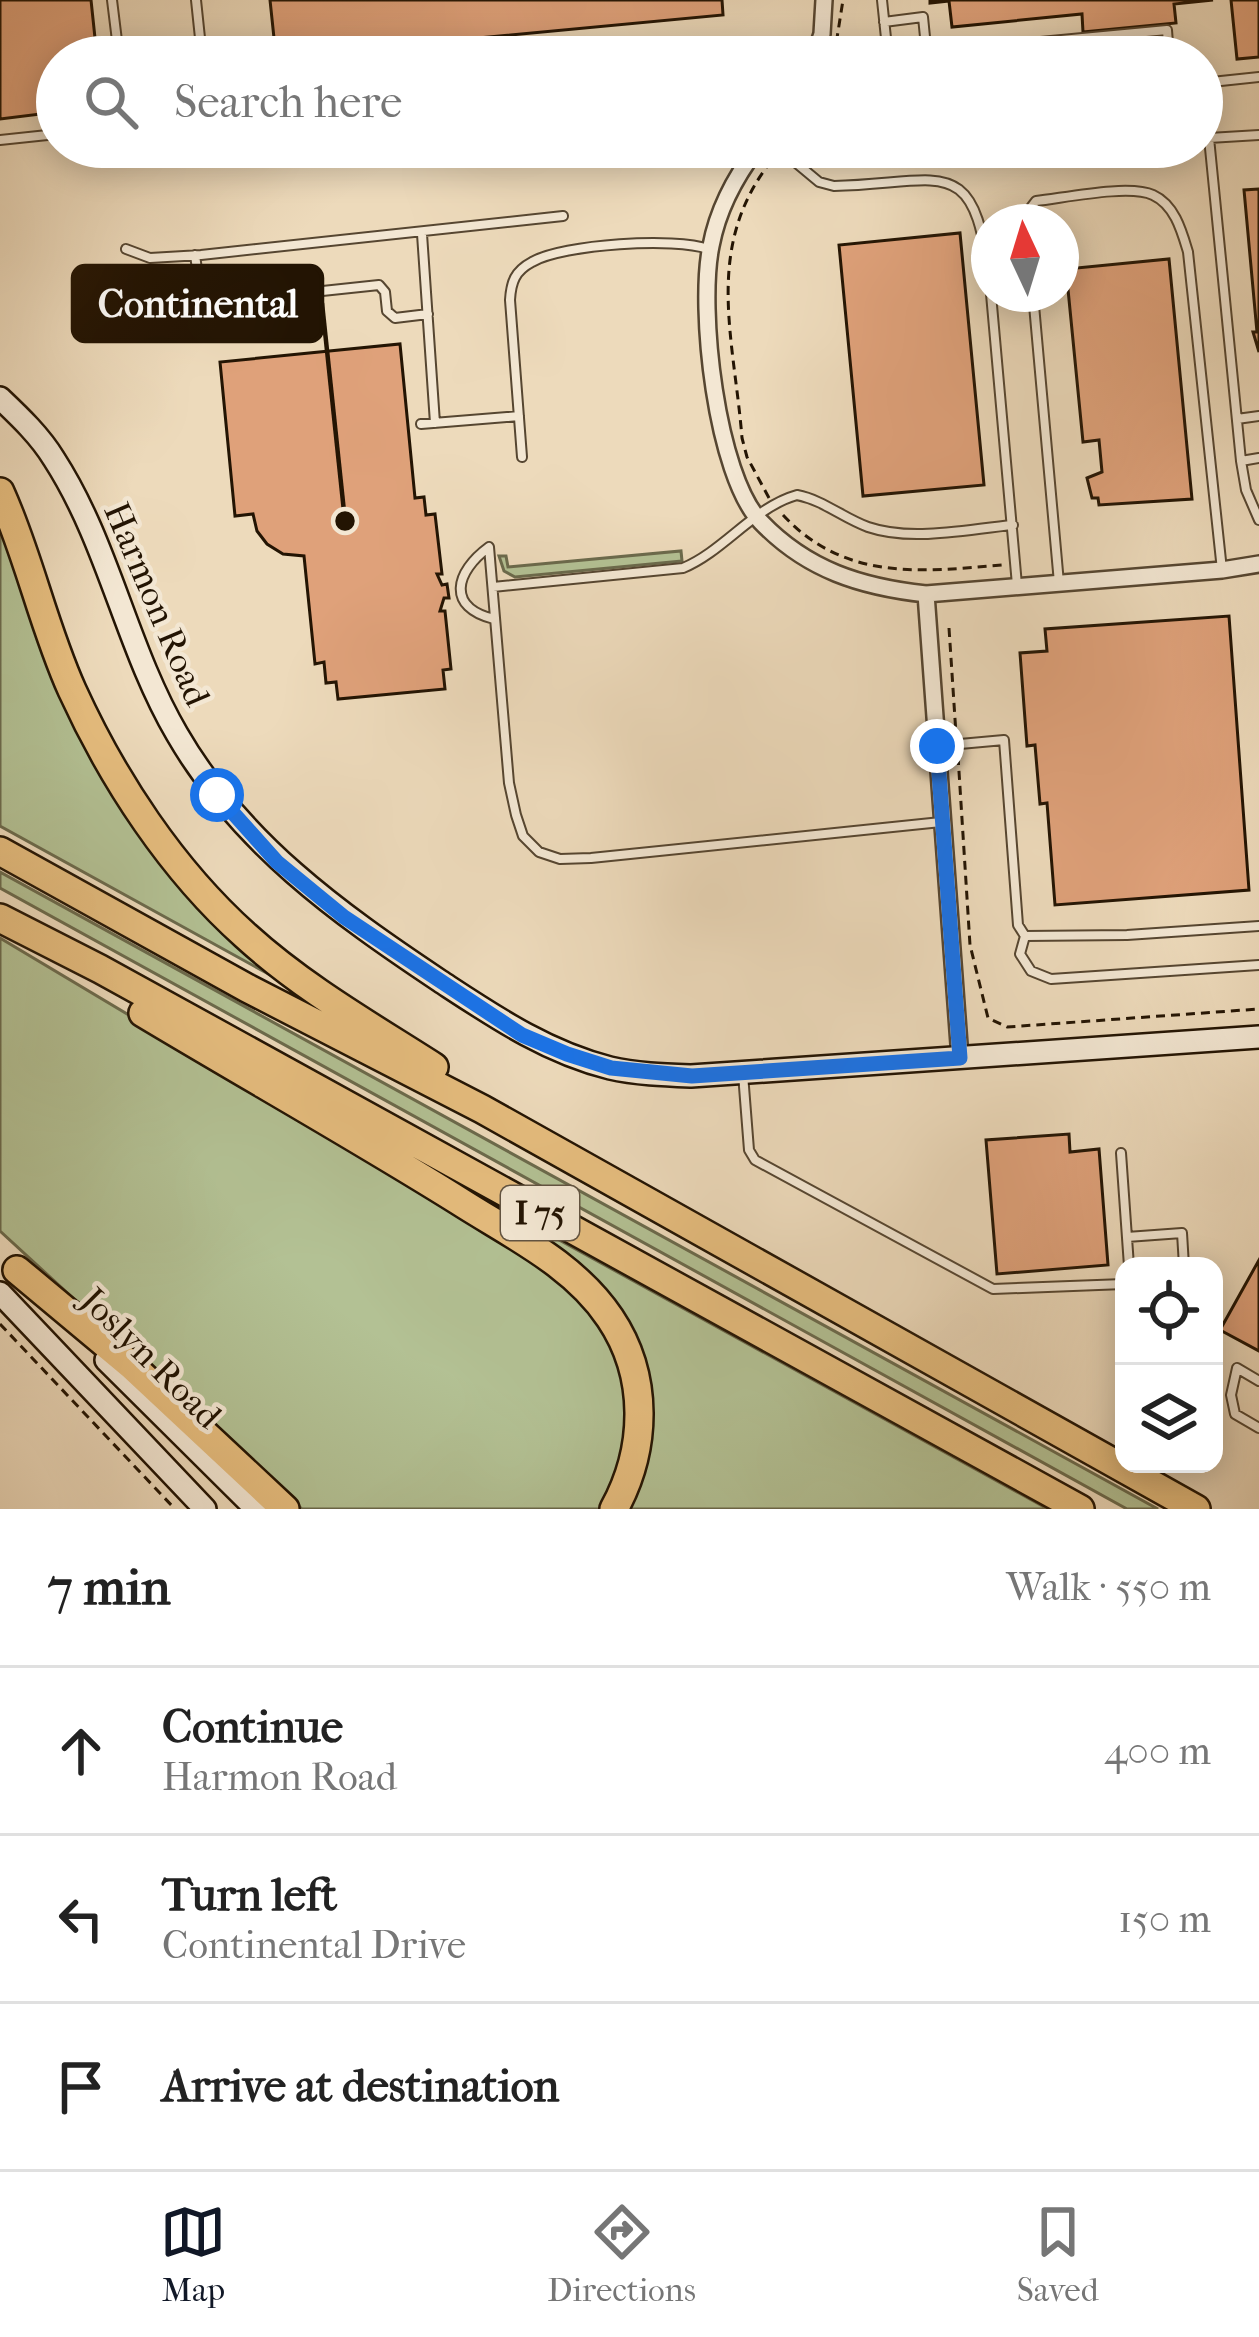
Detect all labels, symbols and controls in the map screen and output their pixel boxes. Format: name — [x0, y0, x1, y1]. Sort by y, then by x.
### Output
search box — [36, 36, 1223, 168]
icon: search — [78, 69, 144, 135]
text: Search here — [174, 76, 402, 129]
north arrow — [971, 204, 1079, 312]
callout: Continental — [73, 266, 322, 341]
text: Continental — [98, 281, 298, 327]
street label: Harmon Road — [95, 496, 219, 712]
route end — [910, 719, 964, 773]
route start — [190, 768, 244, 822]
road number: I 75 — [501, 1186, 579, 1240]
map controls — [1115, 1257, 1223, 1473]
button: locate — [1115, 1257, 1223, 1365]
street label: Joslyn Road — [70, 1277, 230, 1437]
button: layers — [1115, 1365, 1223, 1473]
text: 7 min — [48, 1557, 171, 1617]
text: Walk · 550 m — [1006, 1564, 1211, 1610]
text: Continue — [162, 1701, 343, 1754]
icon: ahead — [48, 1718, 114, 1784]
text: 400 m — [1104, 1728, 1211, 1774]
text: Harmon Road — [162, 1754, 397, 1800]
text: Turn left — [162, 1869, 337, 1922]
icon: left — [48, 1886, 114, 1952]
text: 150 m — [1118, 1896, 1211, 1942]
text: Continental Drive — [162, 1922, 466, 1968]
icon: arrive — [48, 2054, 114, 2120]
text: Arrive at destination — [162, 2060, 559, 2113]
tab: Map — [160, 2199, 226, 2310]
tab: Directions — [547, 2199, 696, 2310]
tab: Saved — [1017, 2199, 1099, 2310]

